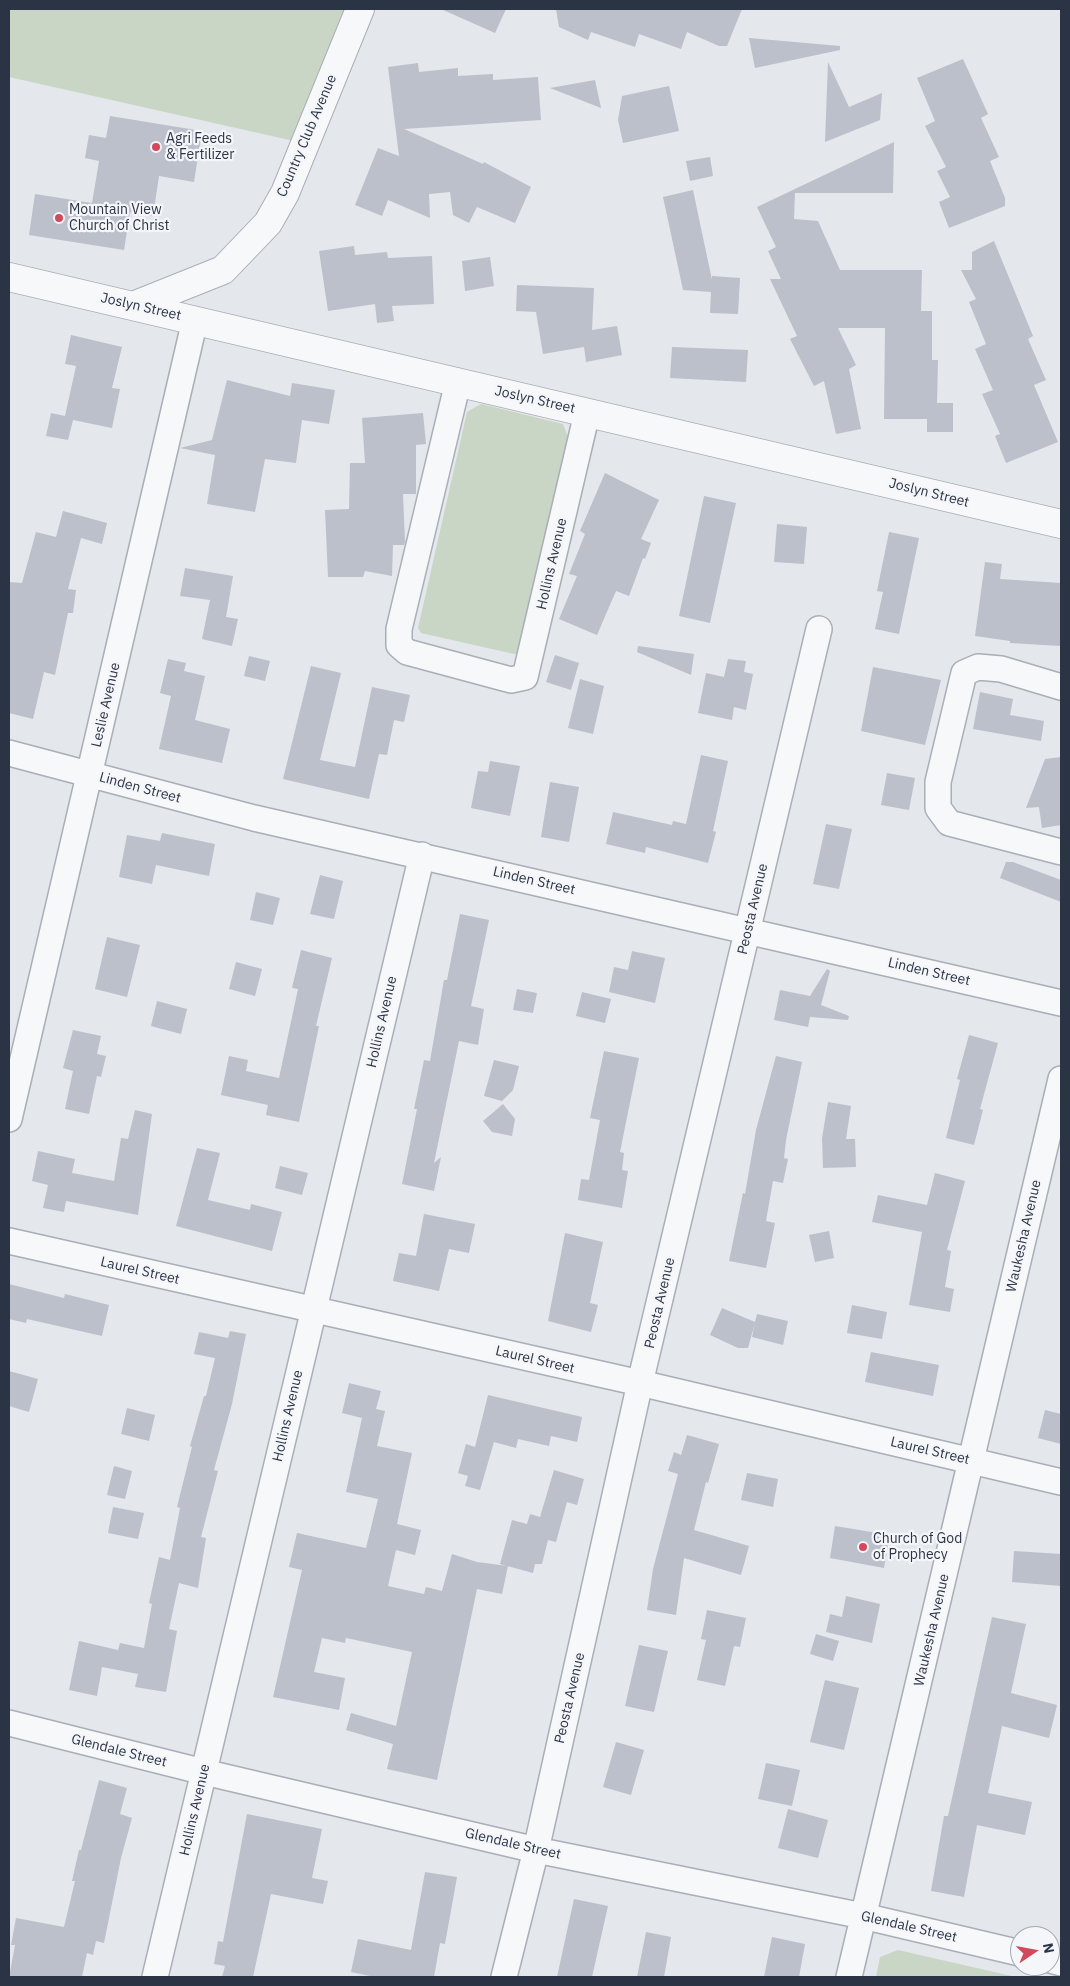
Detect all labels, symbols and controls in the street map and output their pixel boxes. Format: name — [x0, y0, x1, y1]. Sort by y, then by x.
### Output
street label: Country Club Avenue — [274, 72, 340, 200]
place label: Agri Feeds & Fertilizer — [166, 131, 234, 164]
marker: Agri Feeds & Fertilizer — [150, 141, 162, 153]
place label: Mountain View Church of Christ — [69, 202, 169, 234]
marker: Mountain View Church of Christ — [53, 212, 65, 224]
street label: Joslyn Street — [99, 290, 183, 324]
street label: Joslyn Street — [493, 383, 577, 417]
street label: Joslyn Street — [887, 475, 971, 511]
street label: Hollins Avenue — [533, 517, 571, 611]
street label: Leslie Avenue — [88, 661, 124, 749]
street label: Linden Street — [97, 769, 183, 807]
street label: Peosta Avenue — [734, 862, 772, 956]
street label: Linden Street — [491, 863, 577, 899]
street label: Linden Street — [886, 954, 972, 990]
street label: Hollins Avenue — [363, 975, 401, 1069]
street label: Waukesha Avenue — [1003, 1178, 1045, 1294]
street label: Laurel Street — [99, 1254, 181, 1288]
street label: Peosta Avenue — [641, 1256, 679, 1350]
street label: Laurel Street — [494, 1343, 576, 1377]
street label: Hollins Avenue — [269, 1369, 307, 1463]
street label: Laurel Street — [889, 1434, 971, 1468]
place label: Church of God of Prophecy — [873, 1531, 962, 1564]
marker: Church of God of Prophecy — [857, 1541, 869, 1553]
street label: Waukesha Avenue — [911, 1572, 953, 1688]
street label: Peosta Avenue — [551, 1651, 589, 1745]
street label: Glendale Street — [69, 1731, 169, 1771]
street label: Hollins Avenue — [176, 1763, 214, 1857]
street label: Glendale Street — [463, 1825, 563, 1863]
street label: Glendale Street — [859, 1908, 959, 1946]
north arrow — [1010, 1926, 1060, 1976]
text: N — [1039, 1941, 1059, 1955]

